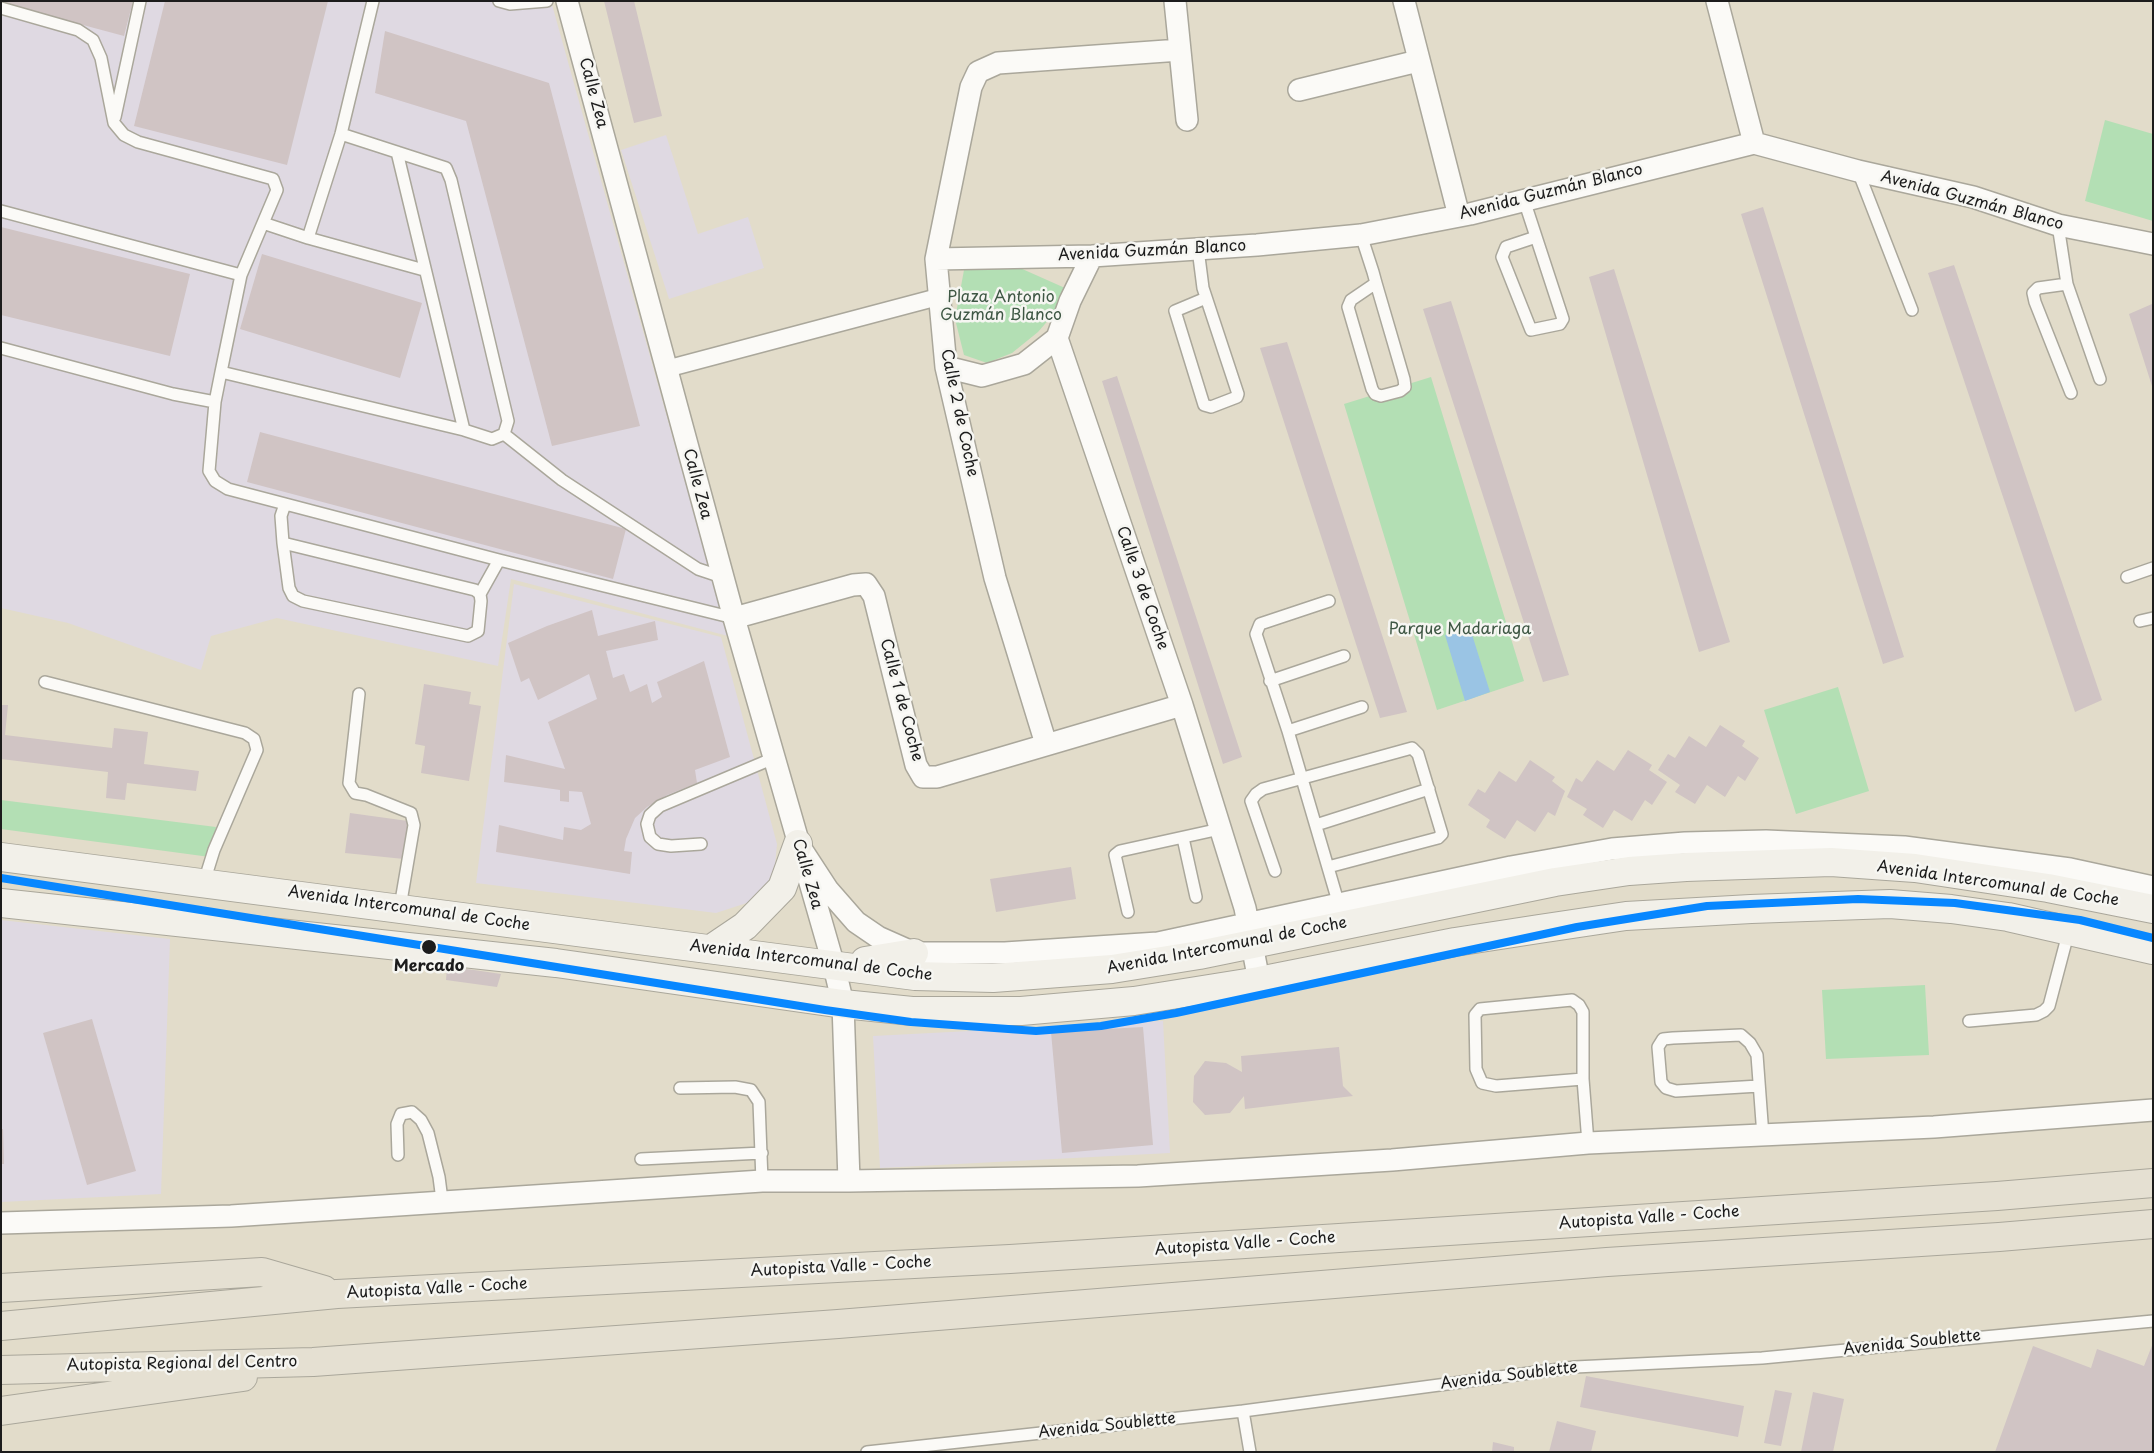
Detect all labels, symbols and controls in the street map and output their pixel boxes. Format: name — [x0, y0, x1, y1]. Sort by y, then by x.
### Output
street label: Calle Zea — [574, 56, 612, 130]
street label: Avenida Guzmán Blanco — [1457, 160, 1645, 224]
street label: Avenida Guzmán Blanco — [1879, 167, 2065, 235]
street label: Avenida Guzmán Blanco — [1057, 236, 1247, 266]
park label: Plaza Antonio Guzmán Blanco — [940, 288, 1062, 326]
street label: Calle 2 de Coche — [936, 347, 982, 479]
street label: Calle Zea — [678, 447, 716, 521]
street label: Calle 3 de Coche — [1112, 524, 1172, 652]
park label: Parque Madariaga — [1389, 620, 1531, 640]
street label: Calle 1 de Coche — [875, 637, 927, 763]
street label: Calle Zea — [788, 837, 826, 911]
street label: Avenida Intercomunal de Coche — [1876, 858, 2120, 910]
street label: Avenida Intercomunal de Coche — [287, 883, 531, 935]
street label: Avenida Intercomunal de Coche — [1105, 913, 1349, 979]
street label: Avenida Intercomunal de Coche — [689, 937, 933, 985]
marker: Mercado — [420, 938, 438, 956]
place label: Mercado — [394, 957, 464, 977]
street label: Autopista Valle - Coche — [1558, 1202, 1740, 1234]
street label: Autopista Valle - Coche — [1154, 1228, 1336, 1260]
street label: Autopista Valle - Coche — [750, 1253, 932, 1281]
street label: Autopista Valle - Coche — [346, 1275, 528, 1303]
street label: Avenida Soublette — [1842, 1326, 1982, 1360]
street label: Autopista Regional del Centro — [67, 1352, 297, 1376]
street label: Avenida Soublette — [1439, 1358, 1579, 1394]
street label: Avenida Soublette — [1037, 1409, 1177, 1443]

